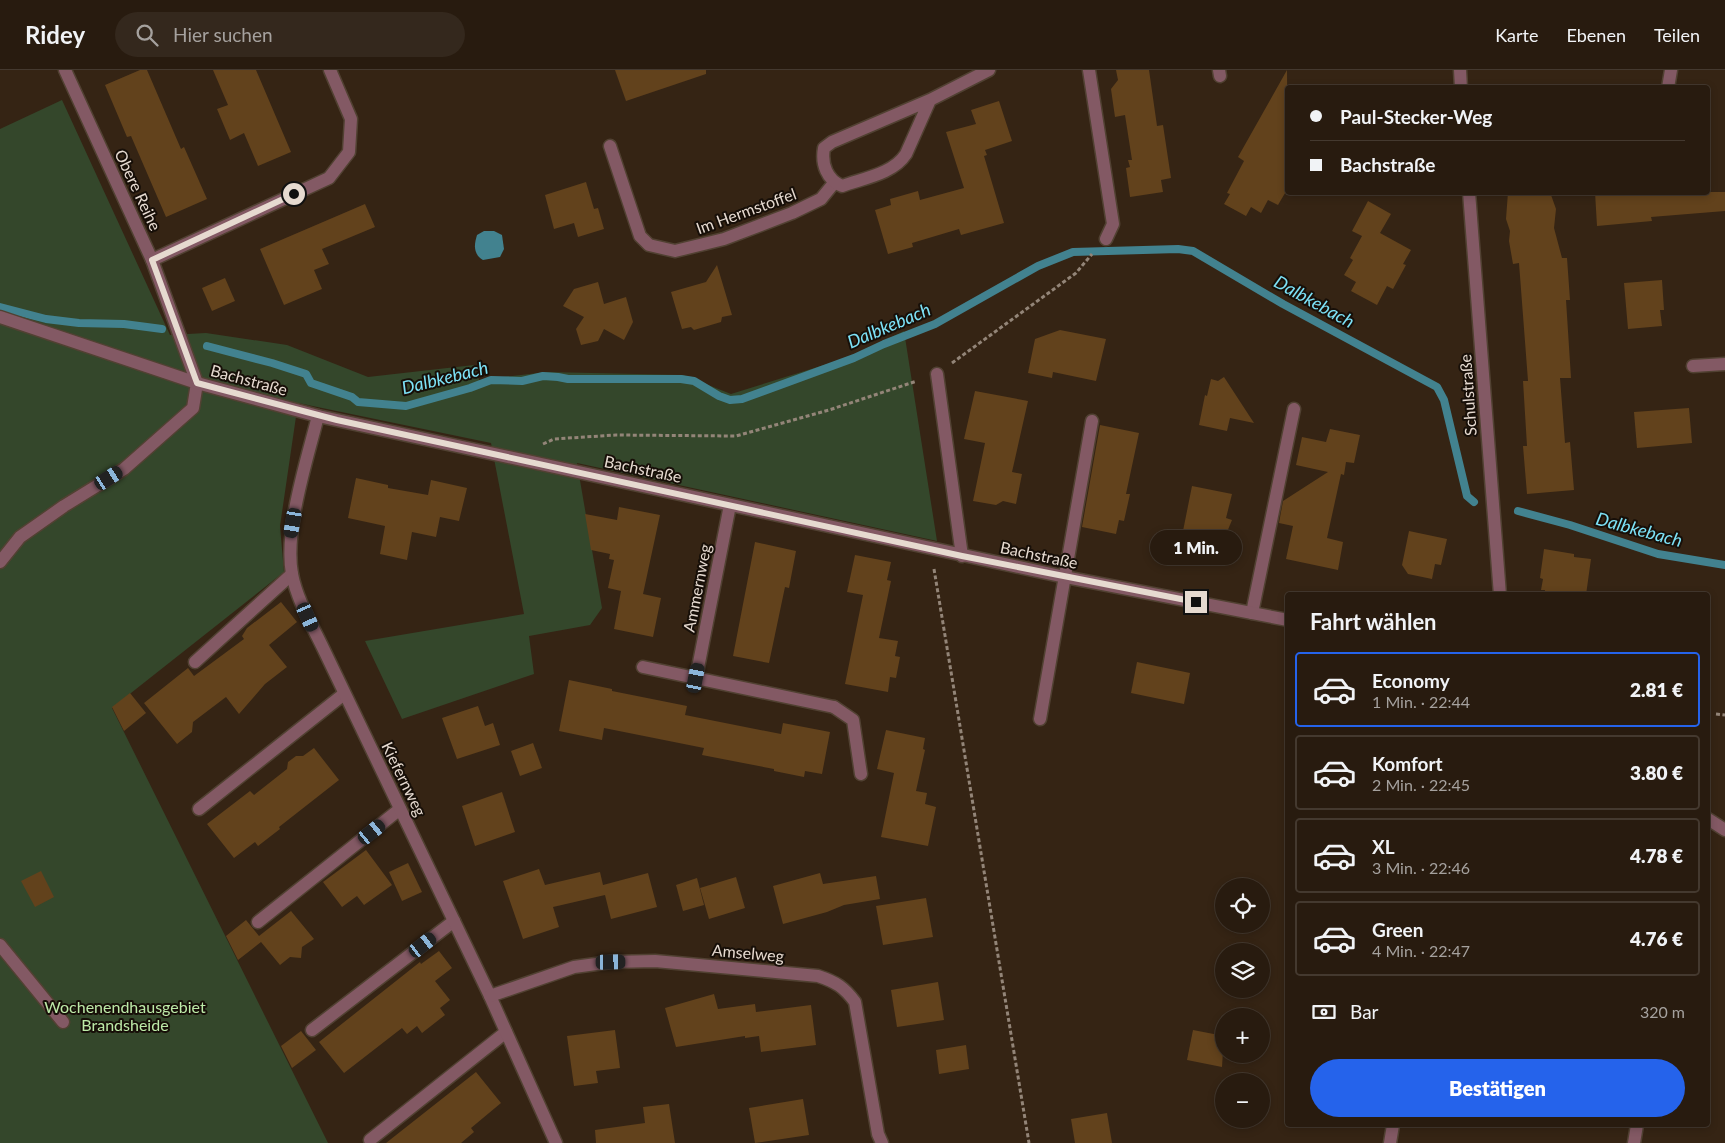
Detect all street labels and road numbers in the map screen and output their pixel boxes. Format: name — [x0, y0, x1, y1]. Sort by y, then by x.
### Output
street label: Obere Reihe — [111, 146, 166, 233]
street label: Im Hermstoffel — [693, 184, 798, 237]
street label: Schulstraße — [1455, 354, 1480, 437]
street label: Bachstraße — [209, 360, 290, 399]
street label: Bachstraße — [603, 451, 684, 486]
street label: Bachstraße — [999, 537, 1080, 572]
street label: Ammernweg — [679, 542, 714, 634]
street label: Kiefernweg — [378, 738, 431, 819]
street label: Amselweg — [711, 940, 785, 965]

